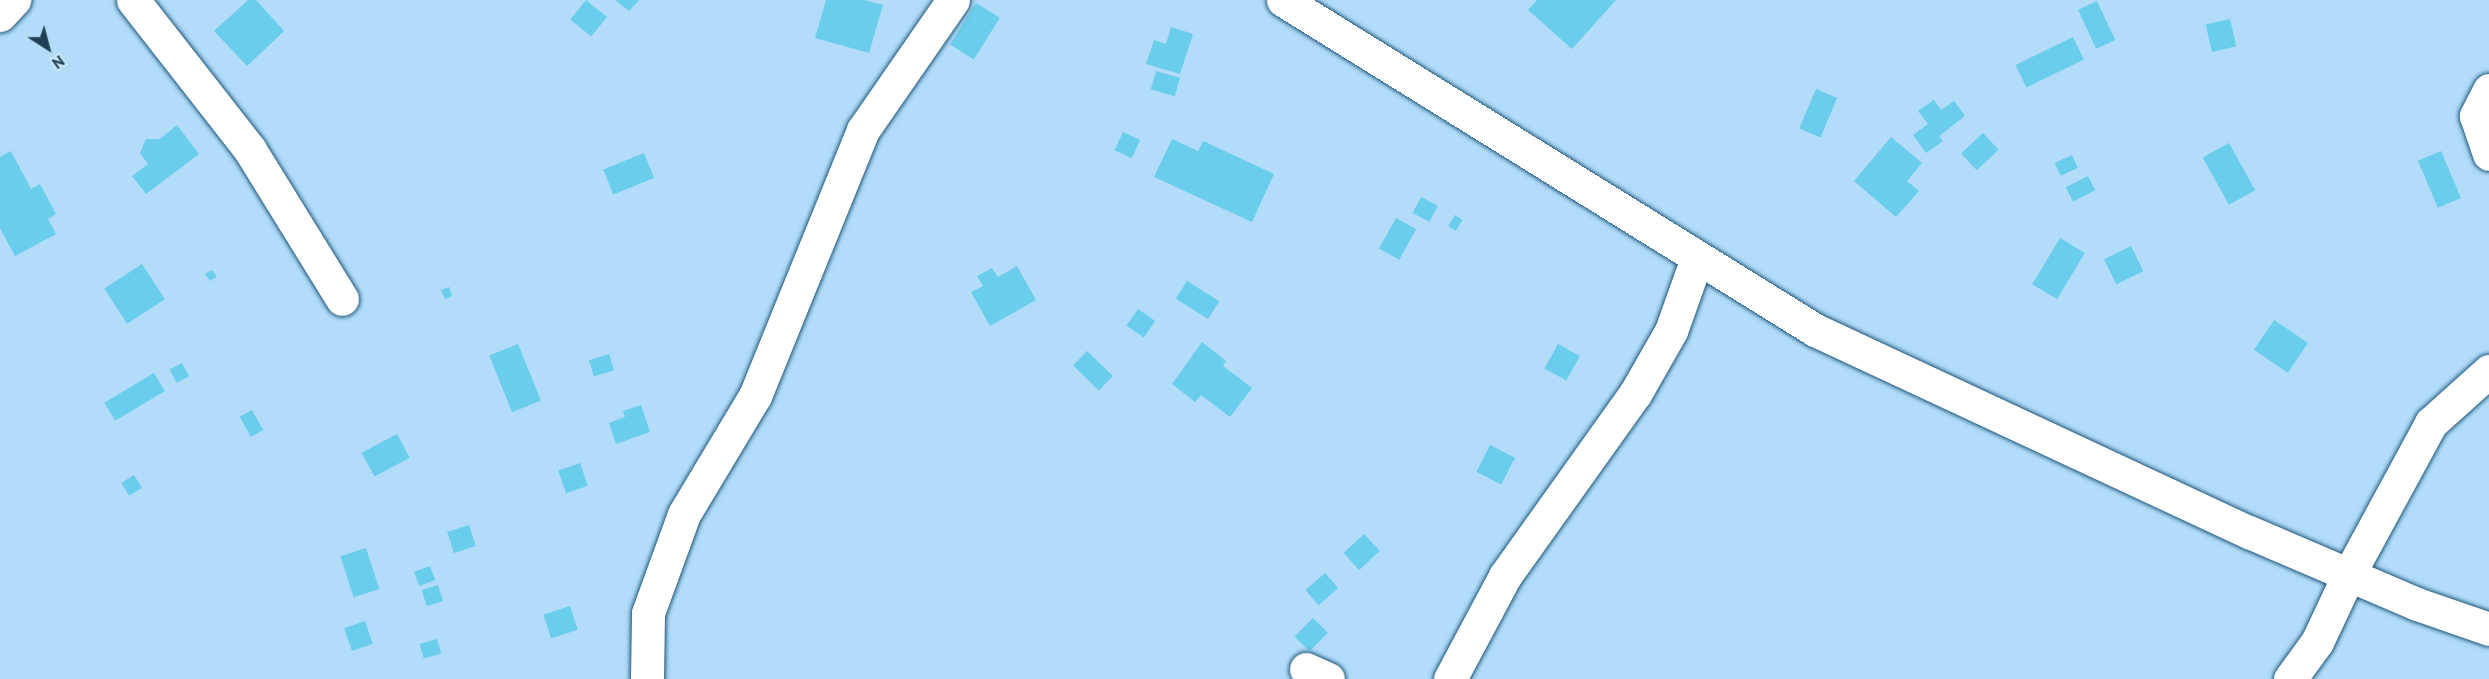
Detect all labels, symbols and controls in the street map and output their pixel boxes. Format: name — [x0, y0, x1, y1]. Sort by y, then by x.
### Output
north arrow — [18, 18, 78, 78]
text: N — [48, 51, 69, 74]

